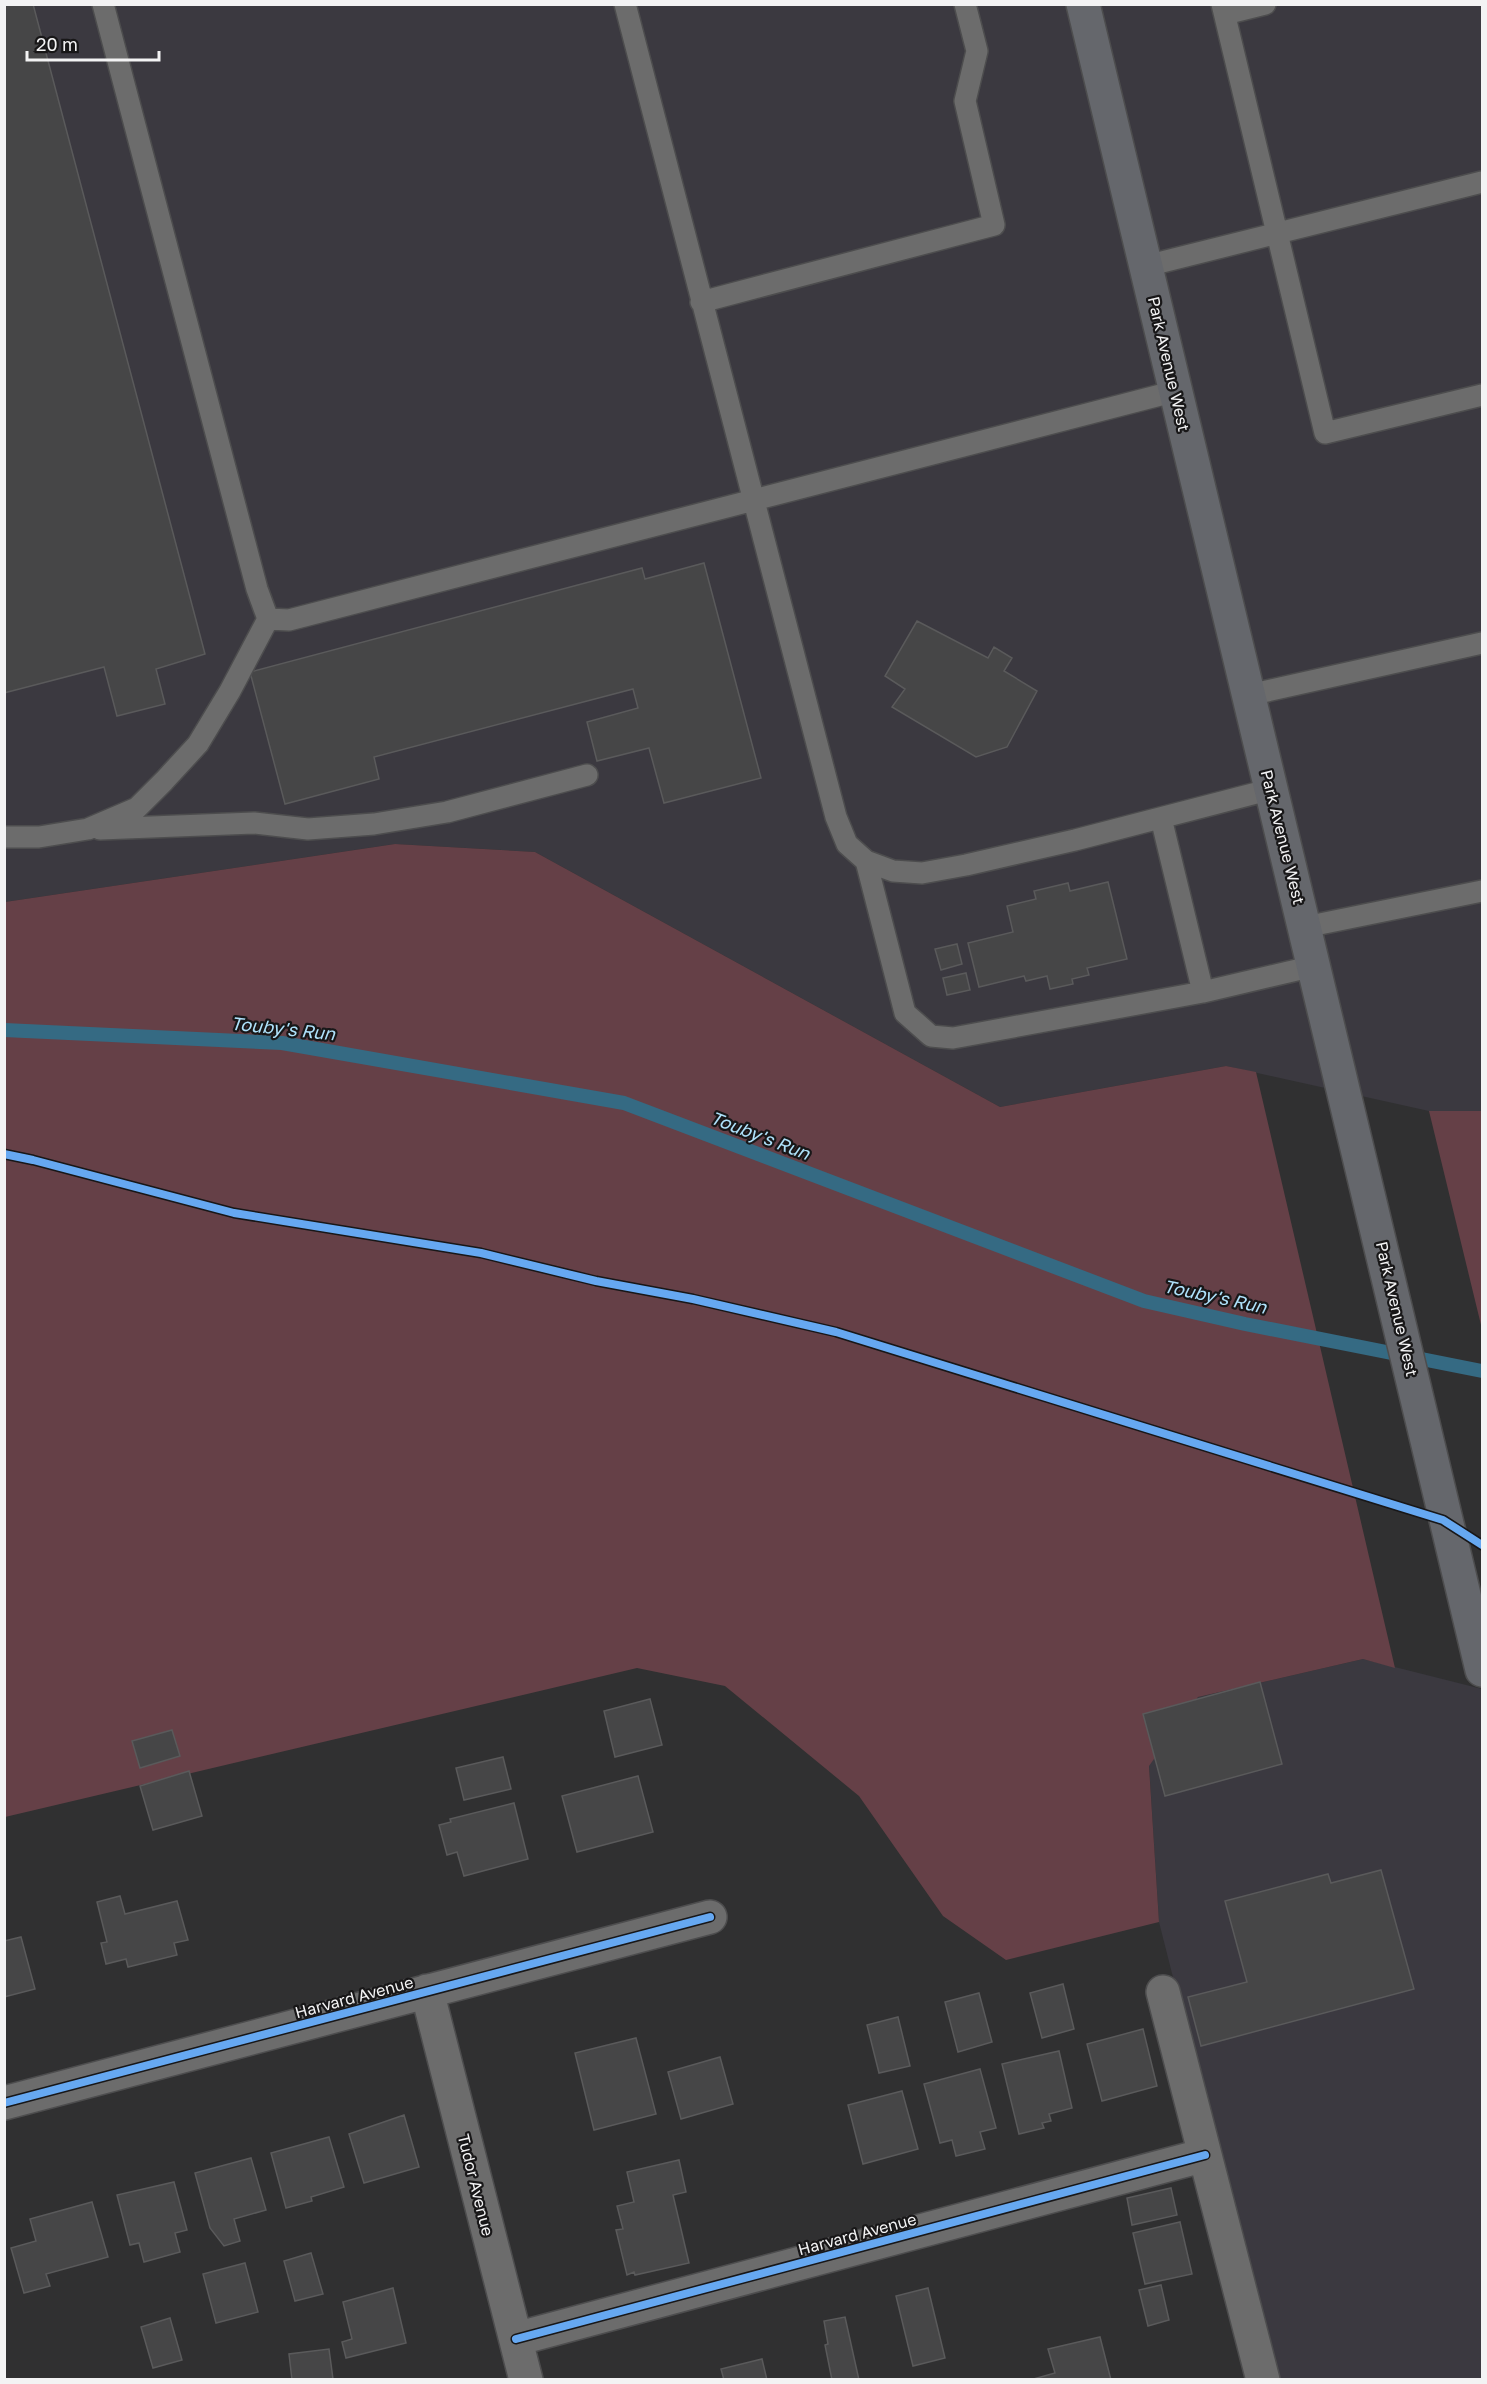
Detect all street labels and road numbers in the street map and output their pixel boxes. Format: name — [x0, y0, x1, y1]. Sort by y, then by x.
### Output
street label: Park Avenue West — [1144, 295, 1194, 433]
street label: Park Avenue West — [1257, 768, 1309, 906]
street label: Park Avenue West — [1372, 1240, 1422, 1378]
street label: Harvard Avenue — [293, 1972, 415, 2022]
street label: Tudor Avenue — [454, 2132, 498, 2238]
street label: Harvard Avenue — [796, 2209, 918, 2259]

